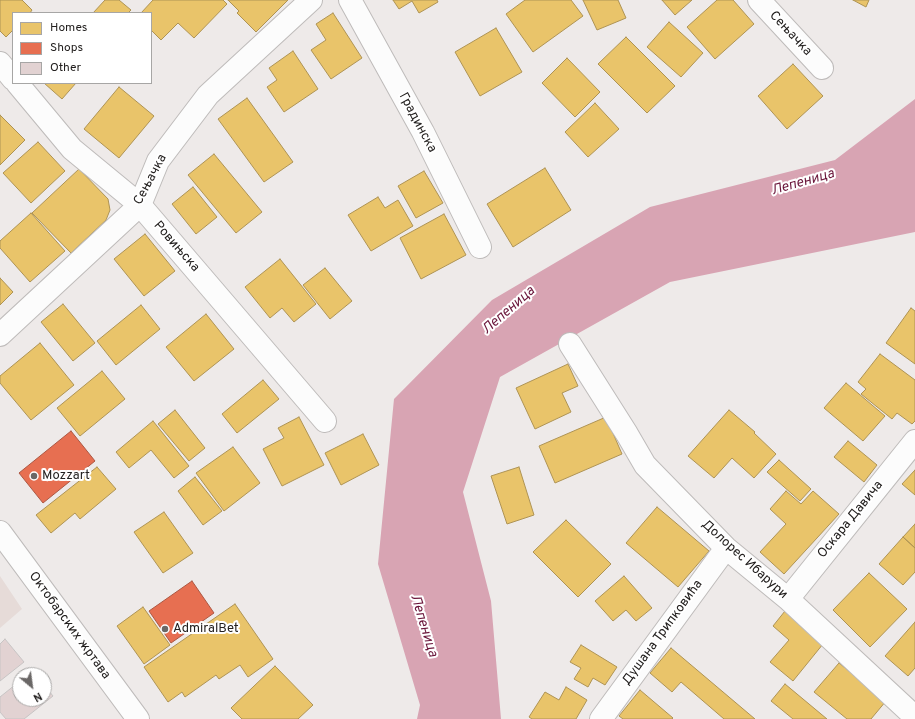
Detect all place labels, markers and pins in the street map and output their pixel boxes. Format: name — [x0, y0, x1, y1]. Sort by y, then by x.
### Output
place label: Mozzart — [42, 468, 90, 484]
marker: Mozzart — [29, 471, 39, 481]
place label: AdmiralBet — [173, 621, 239, 637]
marker: AdmiralBet — [160, 624, 170, 634]

